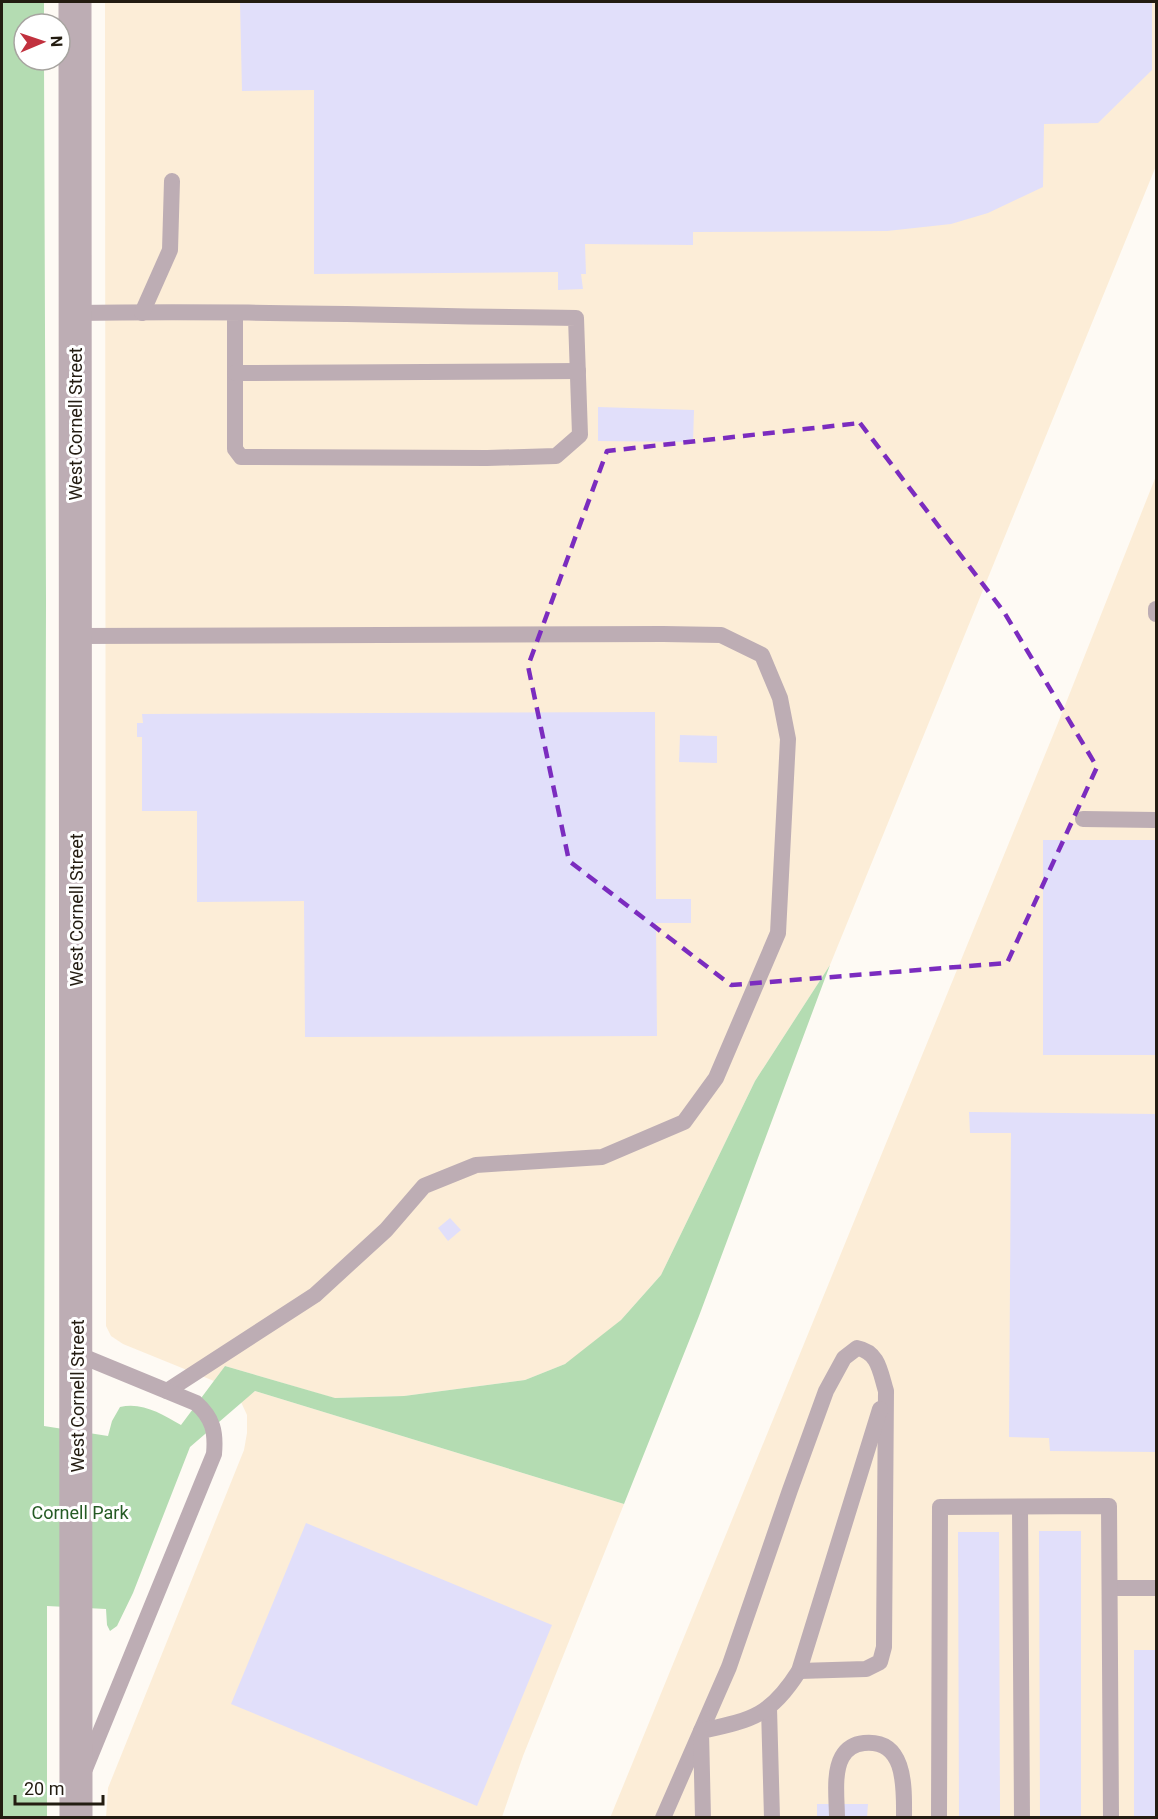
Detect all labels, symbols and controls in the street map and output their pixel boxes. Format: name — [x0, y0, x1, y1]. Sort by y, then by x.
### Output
north arrow — [12, 12, 72, 72]
text: N — [47, 36, 66, 47]
street label: West Cornell Street — [65, 347, 86, 501]
street label: West Cornell Street — [66, 833, 87, 987]
street label: West Cornell Street — [67, 1319, 88, 1473]
park label: Cornell Park — [31, 1502, 129, 1523]
scale bar — [15, 1768, 104, 1806]
text: 20 m — [24, 1778, 64, 1799]

